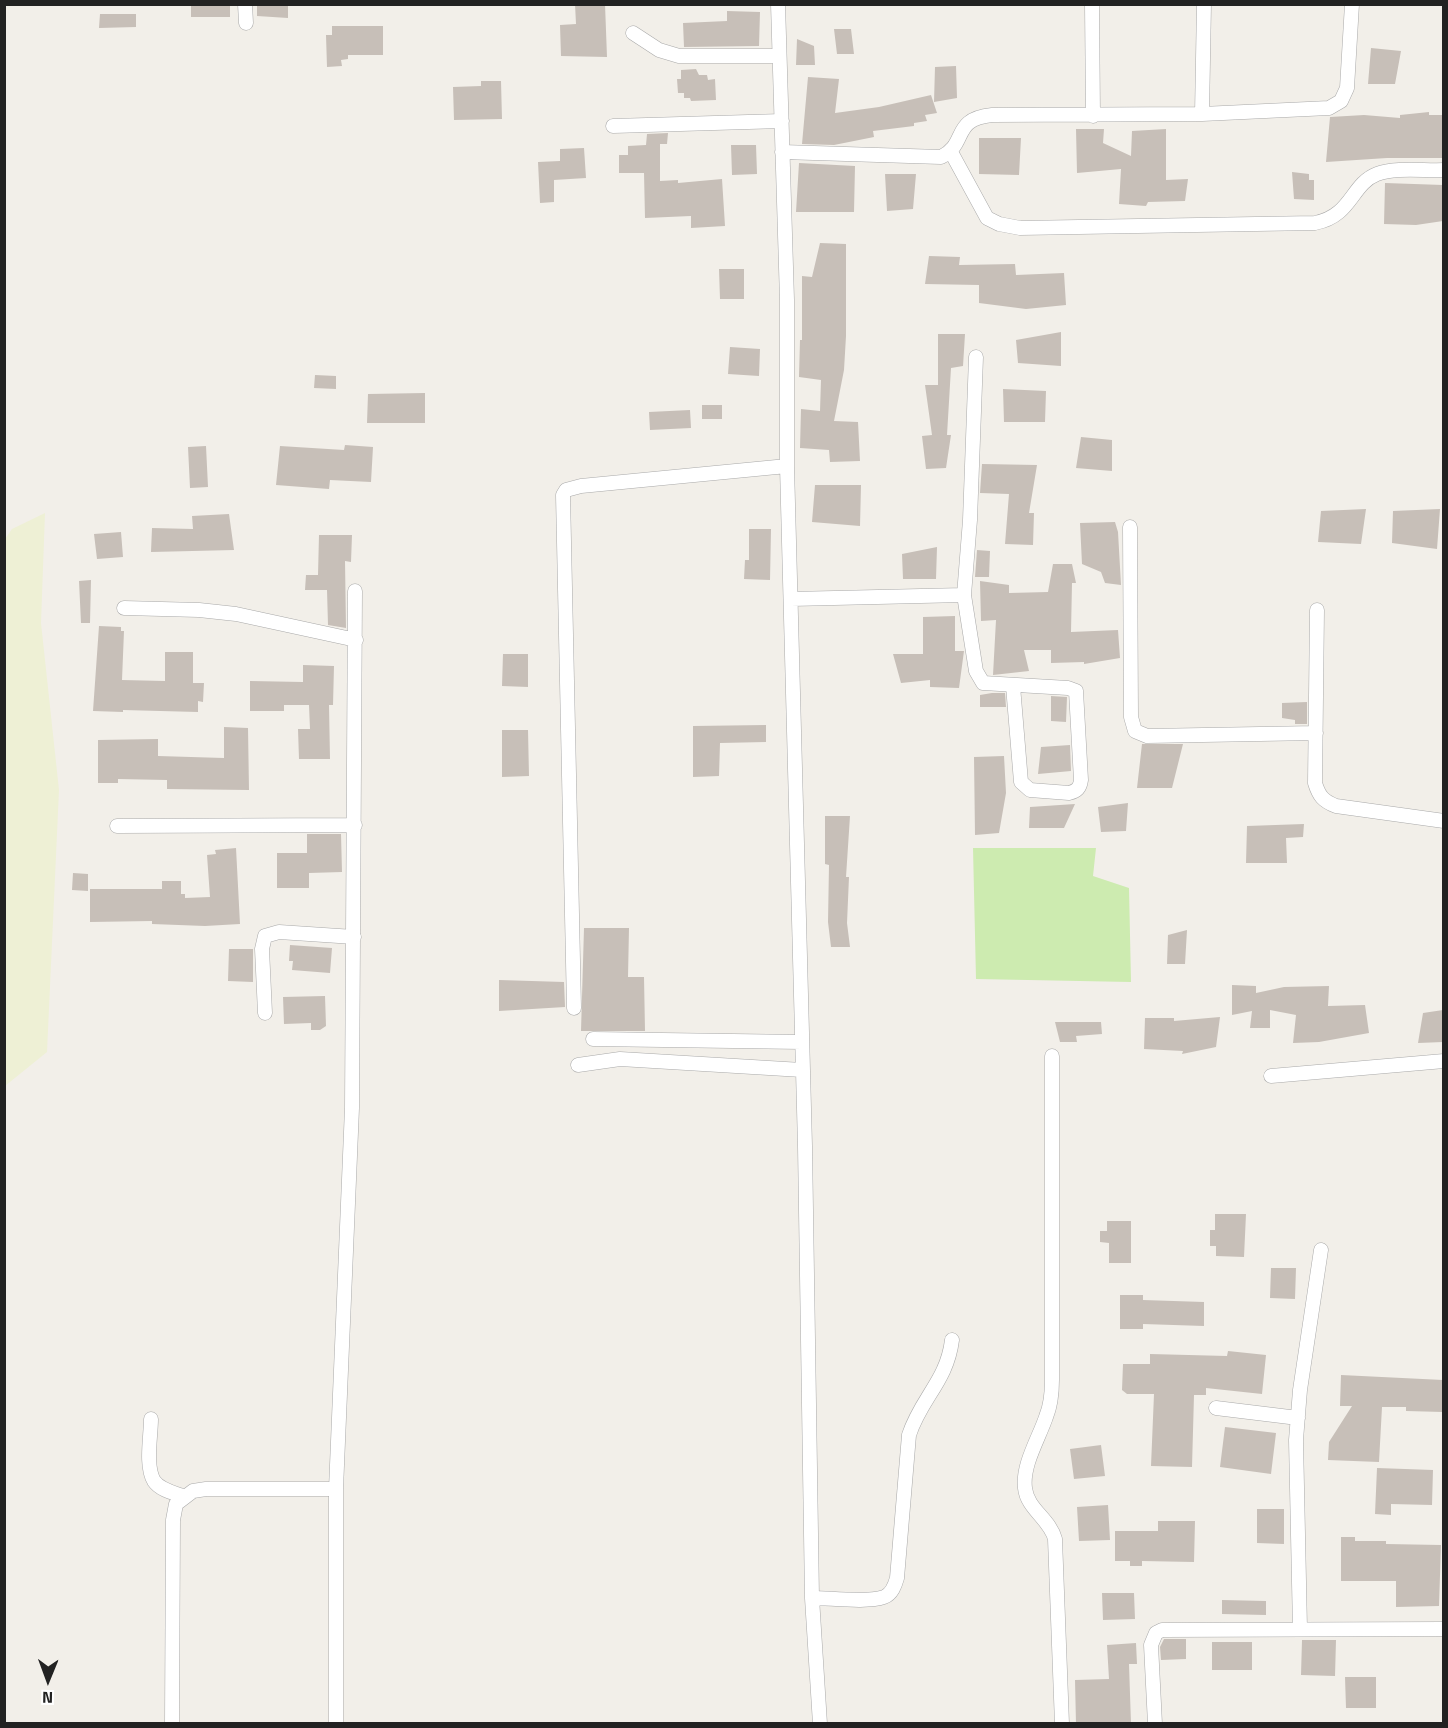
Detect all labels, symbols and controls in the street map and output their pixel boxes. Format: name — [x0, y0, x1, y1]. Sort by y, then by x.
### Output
north arrow — [18, 1650, 78, 1710]
text: N — [42, 1686, 53, 1710]

